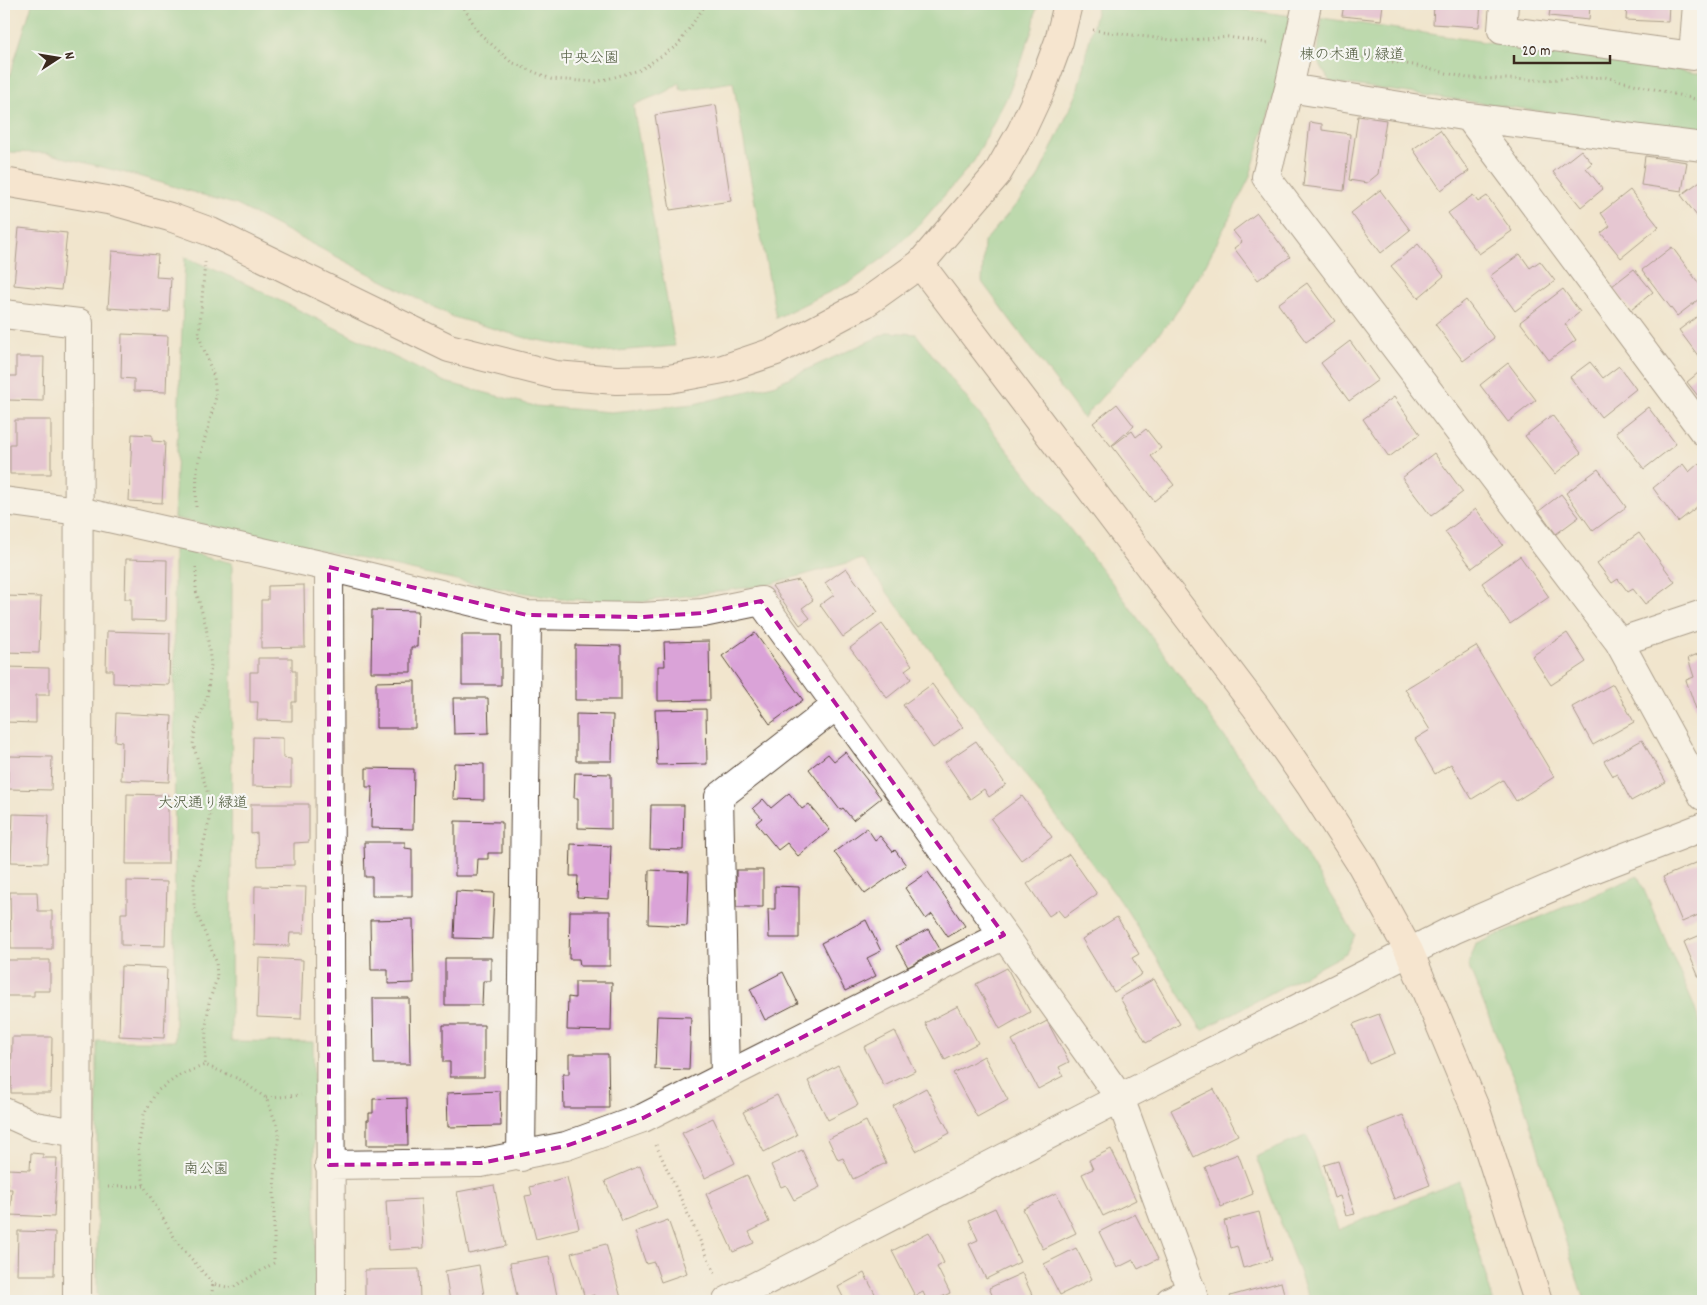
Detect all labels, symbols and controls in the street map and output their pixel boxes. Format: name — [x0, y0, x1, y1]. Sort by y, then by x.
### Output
north arrow — [32, 32, 82, 82]
scale bar — [1514, 32, 1611, 64]
text: 20 m — [1522, 41, 1550, 63]
park label: 棟の木通り緑道 — [1299, 45, 1405, 67]
park label: 中央公園 — [559, 48, 619, 70]
text: N — [58, 50, 79, 61]
park label: 大沢通り緑道 — [158, 793, 248, 815]
park label: 南公園 — [183, 1159, 229, 1181]

